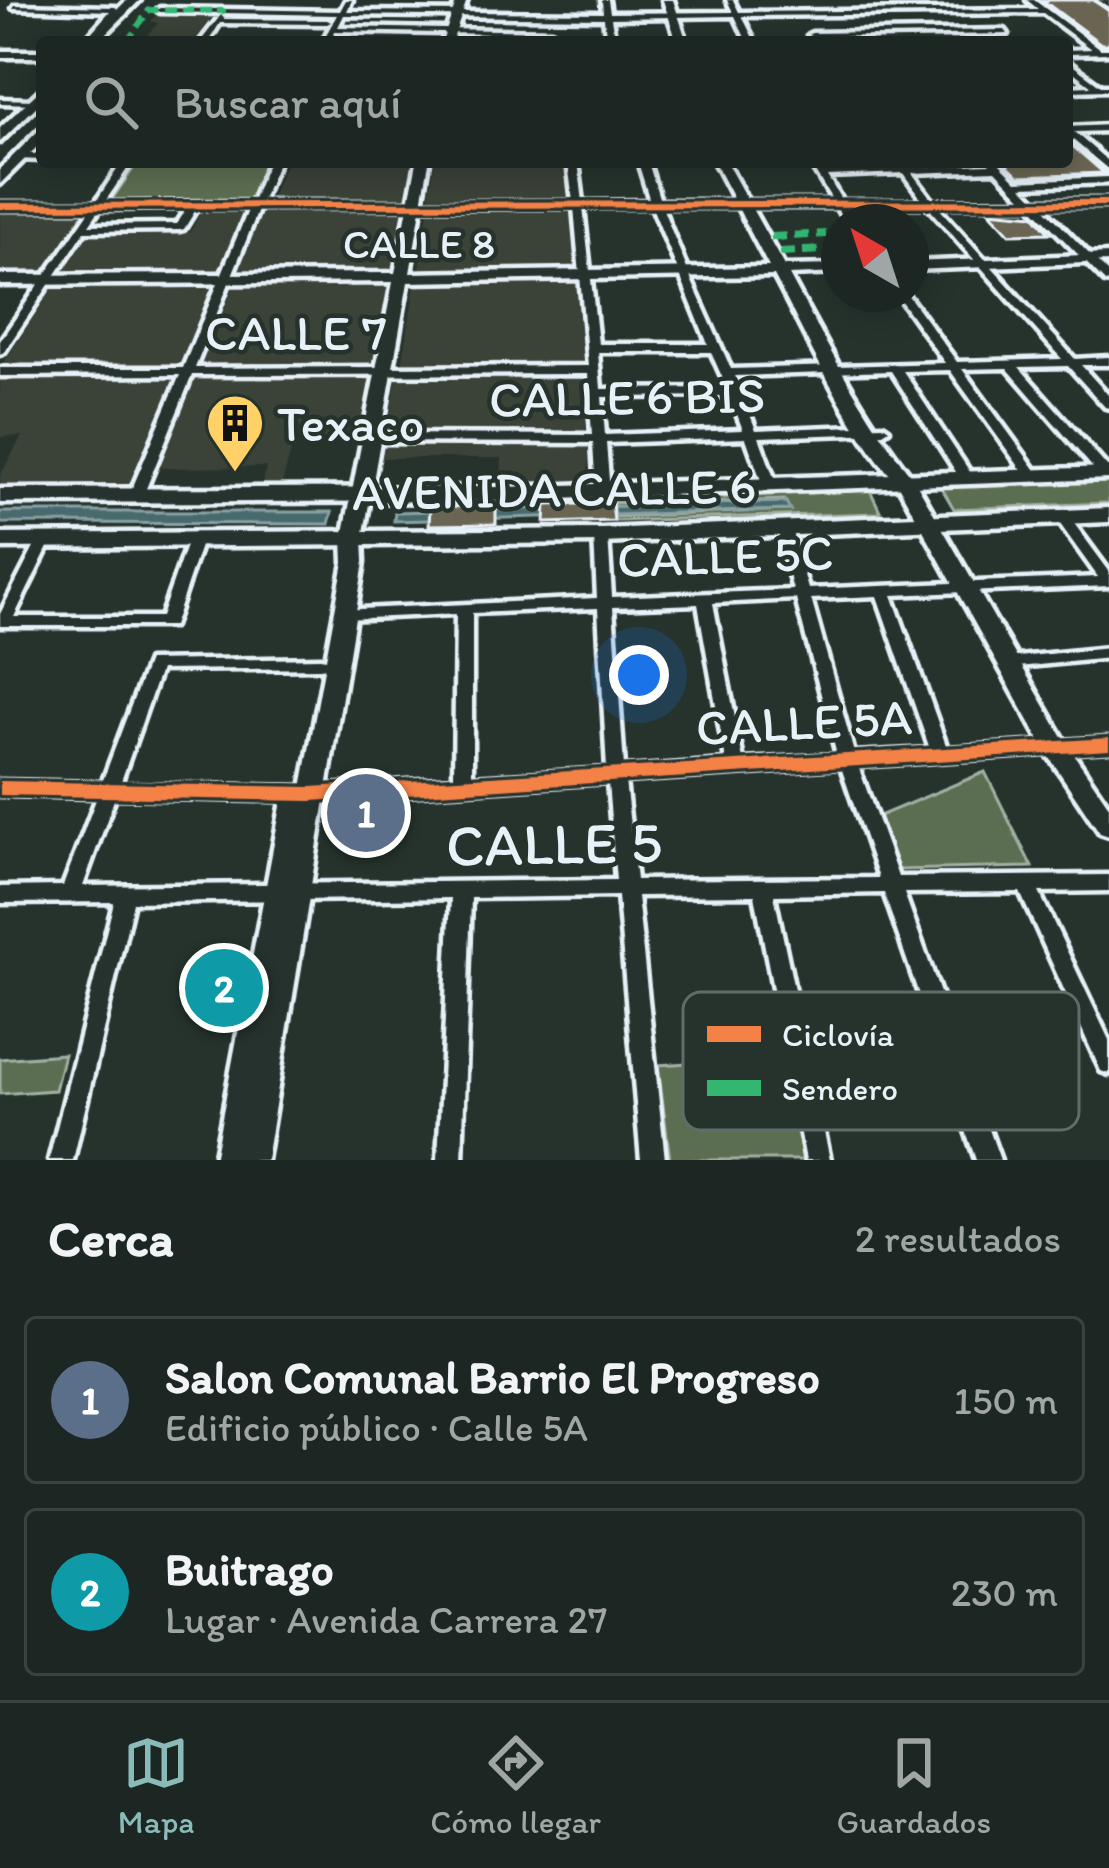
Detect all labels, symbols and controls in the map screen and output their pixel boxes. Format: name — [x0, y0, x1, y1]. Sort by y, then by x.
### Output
search box — [36, 36, 1073, 168]
icon: search — [78, 69, 144, 135]
text: Buscar aquí — [174, 75, 401, 129]
north arrow — [821, 204, 929, 312]
street label: CALLE 8 — [343, 218, 495, 269]
street label: CALLE 7 — [205, 302, 387, 363]
street label: CALLE 6 BIS — [488, 364, 766, 430]
building icon: Texaco — [204, 392, 266, 474]
place label: Texaco — [277, 393, 424, 454]
street label: AVENIDA CALLE 6 — [351, 455, 757, 523]
street label: CALLE 5C — [616, 522, 834, 590]
your location — [609, 645, 669, 705]
street label: CALLE 5A — [694, 686, 914, 758]
pin: 1 — [327, 768, 405, 858]
street label: CALLE 5 — [445, 805, 663, 881]
pin: 2 — [185, 943, 263, 1033]
legend — [683, 992, 1079, 1130]
text: Ciclovía — [782, 1015, 894, 1054]
text: Sendero — [782, 1069, 898, 1108]
text: Cerca — [48, 1208, 174, 1269]
text: 2 resultados — [855, 1215, 1061, 1262]
text: Salon Comunal Barrio El Progreso — [165, 1350, 820, 1404]
text: 1 — [81, 1377, 99, 1424]
text: 150 m — [954, 1377, 1058, 1424]
text: Edificio público · Calle 5A — [165, 1404, 588, 1451]
text: Buitrago — [165, 1542, 334, 1596]
text: 2 — [80, 1569, 100, 1616]
text: 230 m — [951, 1569, 1058, 1616]
text: Lugar · Avenida Carrera 27 — [165, 1596, 607, 1643]
tab: Mapa — [118, 1730, 195, 1841]
tab: Cómo llegar — [430, 1730, 601, 1841]
tab: Guardados — [837, 1730, 991, 1841]

